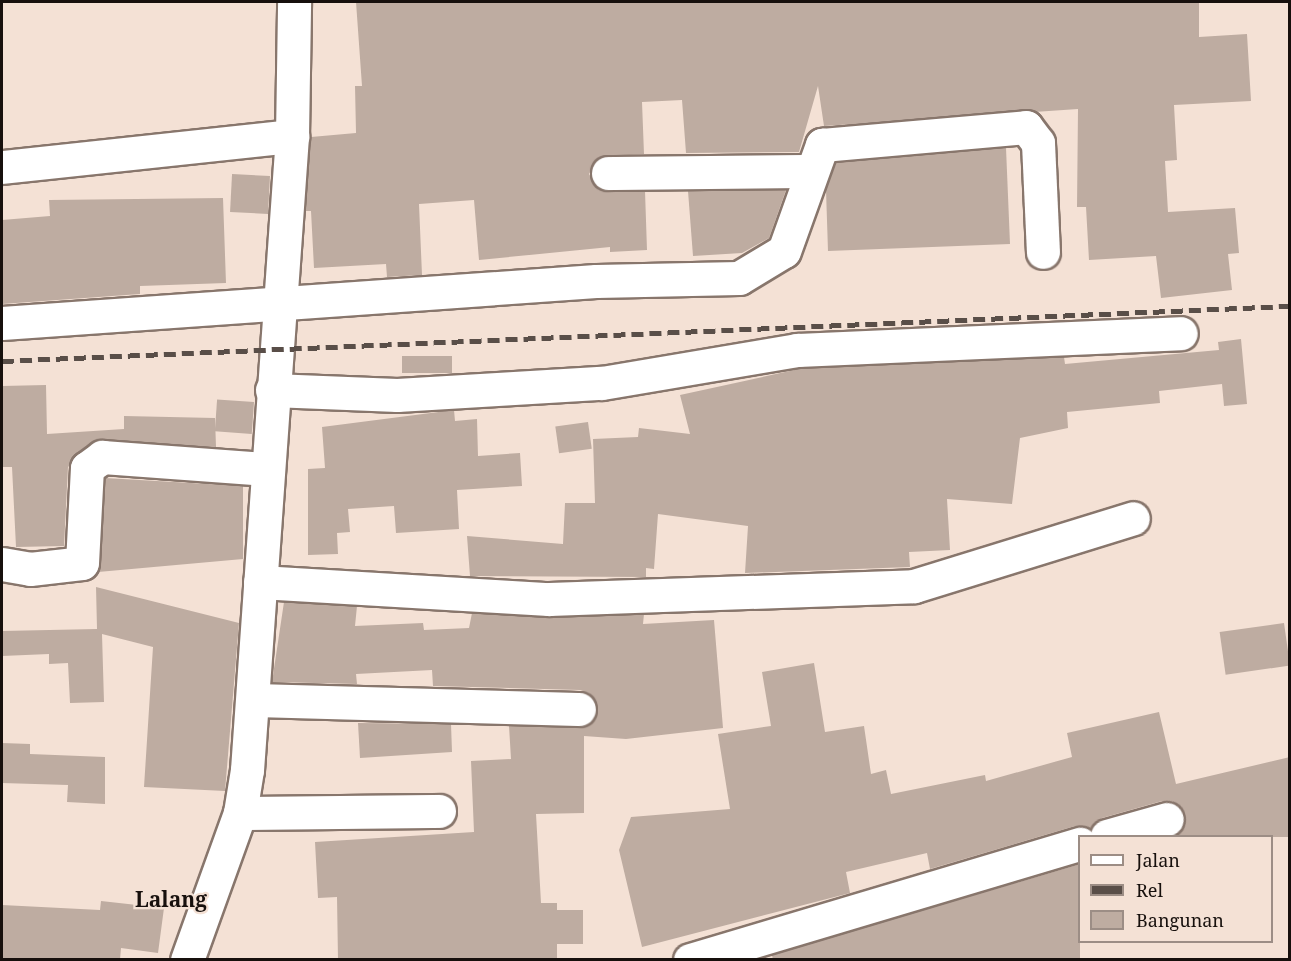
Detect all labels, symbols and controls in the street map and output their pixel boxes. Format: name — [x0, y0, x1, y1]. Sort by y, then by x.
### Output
legend — [1078, 835, 1273, 943]
text: Jalan — [1136, 848, 1180, 872]
text: Rel — [1136, 878, 1163, 902]
district label: Lalang — [135, 886, 207, 912]
text: Bangunan — [1136, 908, 1224, 932]

